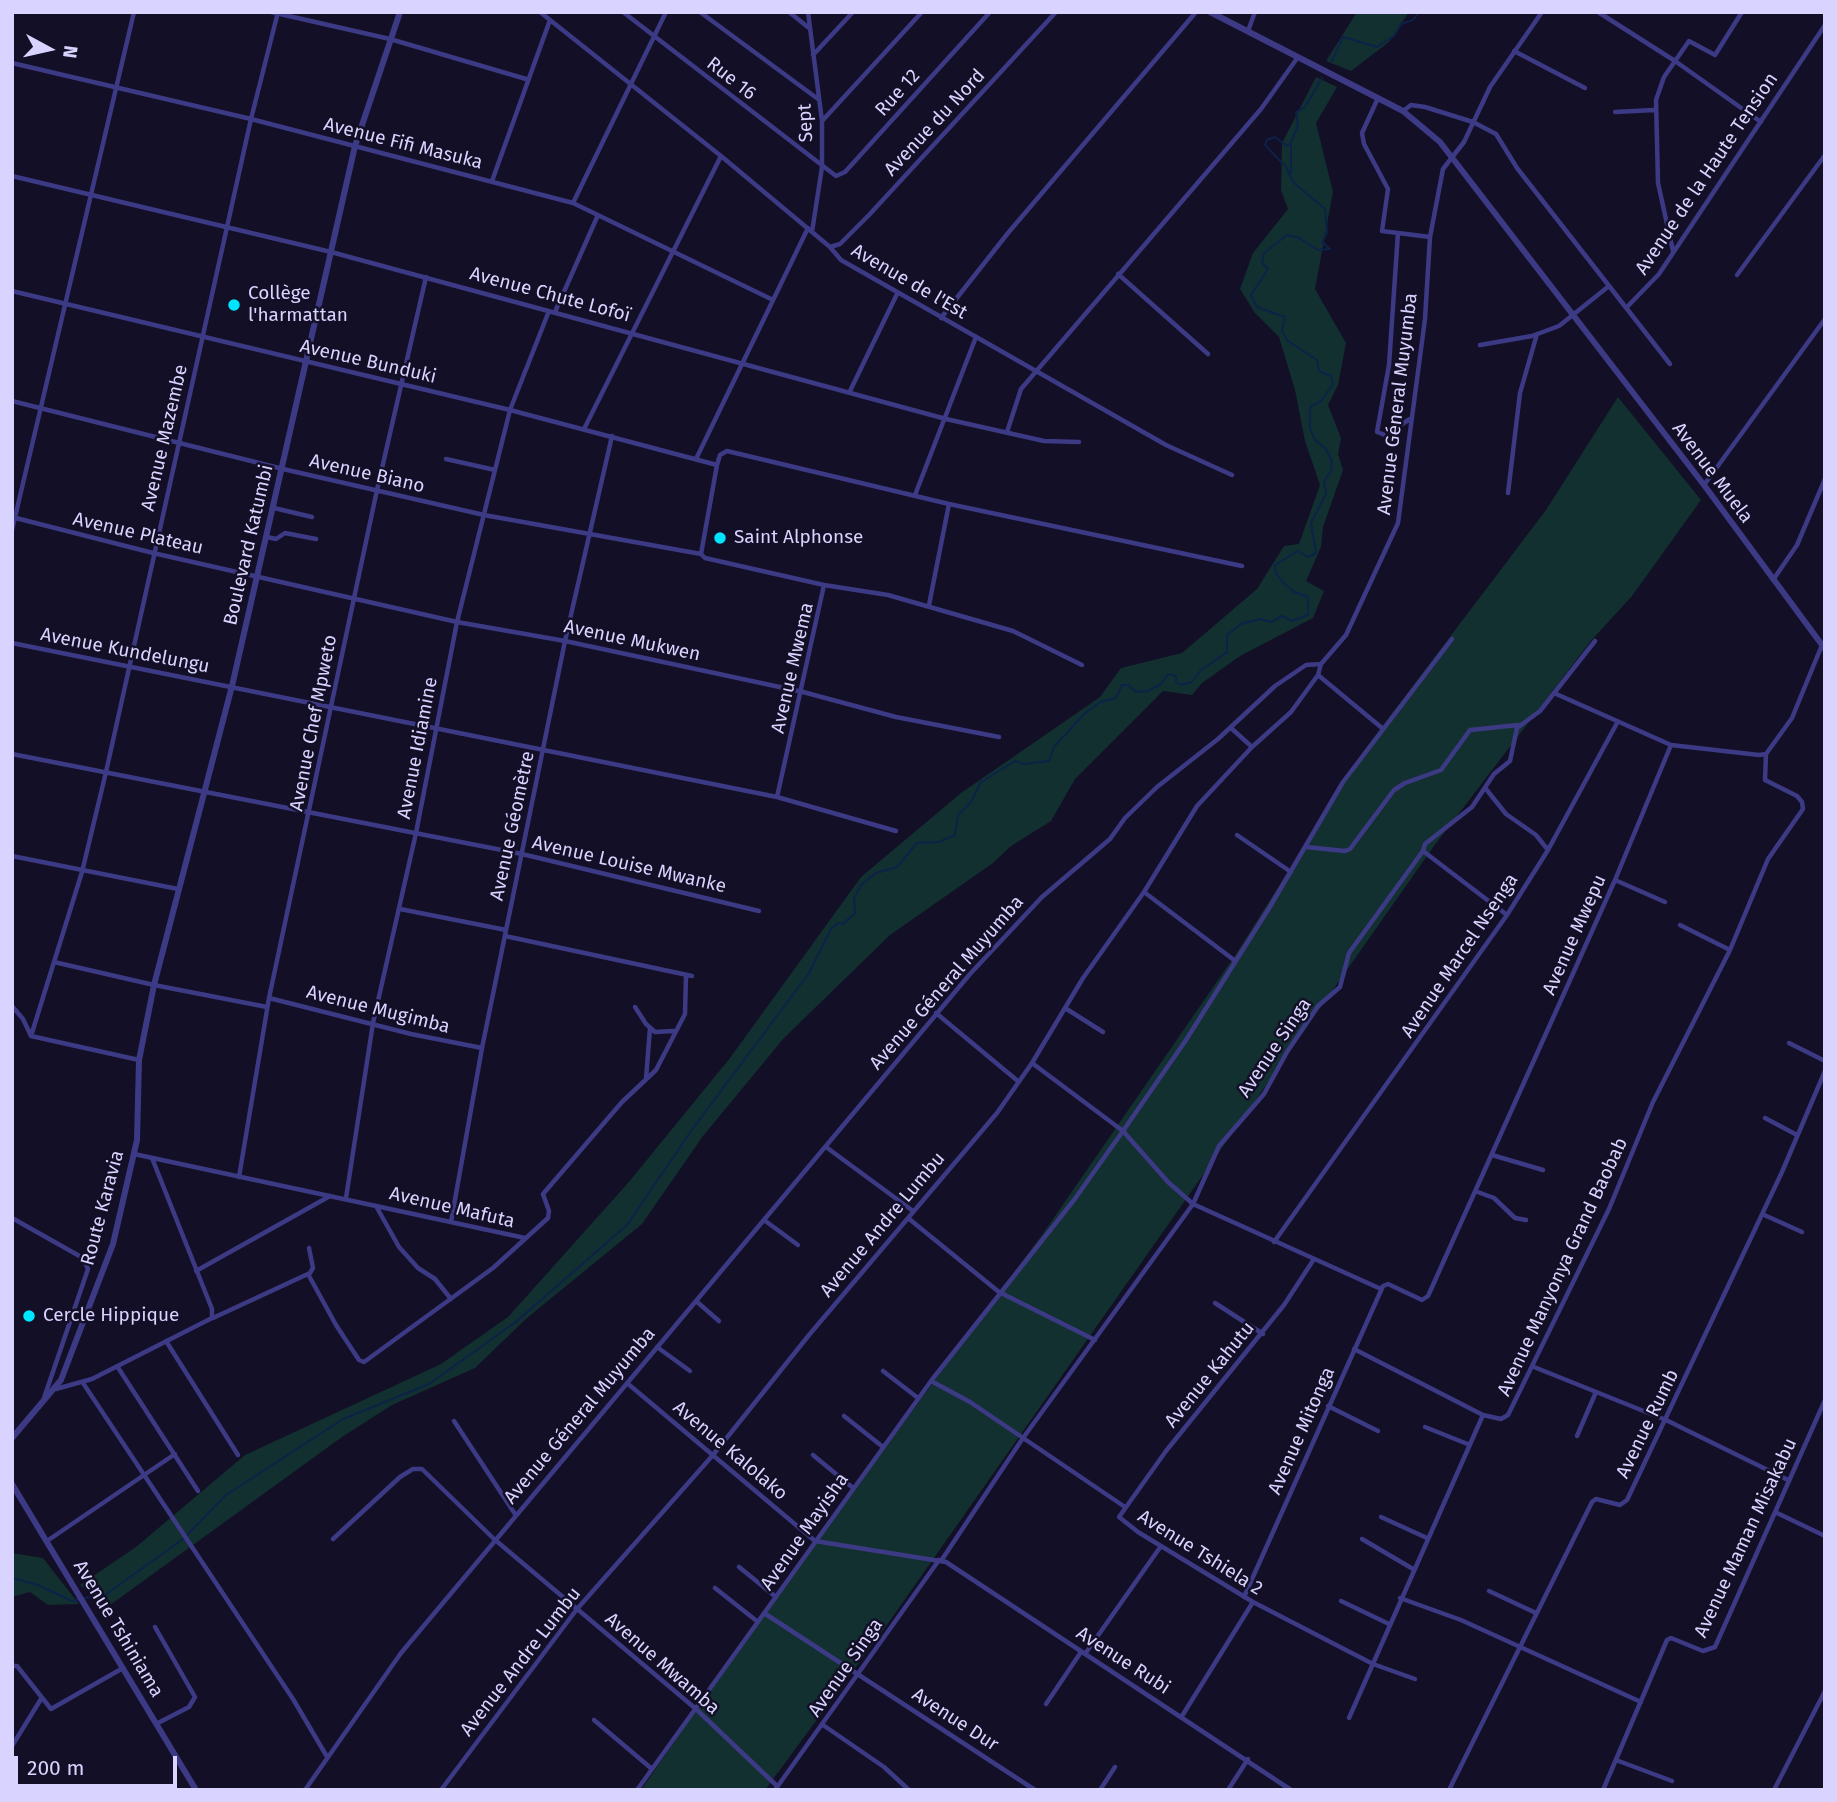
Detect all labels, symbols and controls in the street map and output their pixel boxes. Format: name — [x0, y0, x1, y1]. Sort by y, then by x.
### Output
north arrow — [14, 14, 84, 84]
text: N — [58, 44, 83, 60]
street label: Rue 16 — [702, 53, 760, 105]
street label: Rue 12 — [871, 65, 925, 121]
street label: Avenue du Nord — [880, 65, 990, 181]
street label: Avenue de la Haute Tension — [1631, 69, 1783, 279]
street label: Sept — [794, 103, 818, 143]
street label: Avenue Fifi Masuka — [321, 113, 485, 175]
street label: Avenue de l'Est — [847, 240, 971, 324]
street label: Avenue Chute Lofoï — [467, 263, 633, 327]
place label: Collège l'harmattan — [248, 283, 348, 327]
street label: Avenue Géneral Muyumba — [1373, 292, 1423, 516]
marker: Collège l'harmattan — [226, 297, 242, 313]
street label: Avenue Bunduki — [298, 335, 438, 389]
street label: Avenue Mazembe — [137, 363, 193, 513]
street label: Avenue Muela — [1667, 418, 1757, 528]
street label: Avenue Biano — [307, 450, 427, 498]
street label: Boulevard Katumbi — [219, 462, 279, 628]
street label: Avenue Plateau — [71, 508, 205, 560]
place label: Saint Alphonse — [734, 527, 863, 549]
marker: Saint Alphonse — [712, 530, 728, 546]
street label: Avenue Mwema — [767, 600, 819, 736]
street label: Avenue Mukwen — [562, 615, 702, 667]
street label: Avenue Kundelungu — [39, 623, 211, 679]
street label: Avenue Chef Mpweto — [286, 633, 342, 813]
street label: Avenue Idiamine — [393, 675, 443, 821]
street label: Avenue Géomètre — [486, 749, 540, 903]
street label: Avenue Louise Mwanke — [530, 832, 728, 898]
street label: Avenue Marcel Nsenga — [1397, 870, 1523, 1042]
street label: Avenue Mwepu — [1538, 871, 1612, 999]
street label: Avenue Géneral Muyumba — [865, 891, 1029, 1075]
street label: Avenue Mugimba — [304, 981, 452, 1039]
street label: Avenue Singa — [1233, 994, 1317, 1102]
street label: Avenue Manyonya Grand Baobab — [1493, 1134, 1633, 1400]
street label: Route Karavia — [77, 1148, 129, 1268]
street label: Avenue Andre Lumbu — [816, 1148, 950, 1302]
street label: Avenue Mafuta — [387, 1183, 517, 1233]
place label: Cercle Hippique — [43, 1305, 179, 1327]
marker: Cercle Hippique — [21, 1308, 37, 1324]
street label: Avenue Kahutu — [1160, 1317, 1260, 1433]
street label: Avenue Géneral Muyumba — [499, 1323, 661, 1509]
street label: Avenue Mitonga — [1264, 1364, 1340, 1498]
street label: Avenue Rumb — [1612, 1366, 1684, 1482]
street label: Avenue Kalolako — [668, 1397, 792, 1505]
street label: Avenue Maman Misakabu — [1690, 1435, 1802, 1641]
street label: Avenue Mayisha — [756, 1469, 854, 1595]
street label: Avenue Tshiela 2 — [1133, 1505, 1267, 1601]
street label: Avenue Tshiniama — [68, 1556, 168, 1702]
street label: Avenue Andre Lumbu — [456, 1583, 586, 1741]
street label: Avenue Mwamba — [600, 1608, 724, 1720]
street label: Avenue Singa — [804, 1614, 888, 1722]
street label: Avenue Rubi — [1072, 1622, 1174, 1700]
street label: Avenue Dur — [907, 1684, 1003, 1756]
scale bar — [18, 1742, 180, 1786]
text: 200 m — [27, 1755, 84, 1781]

